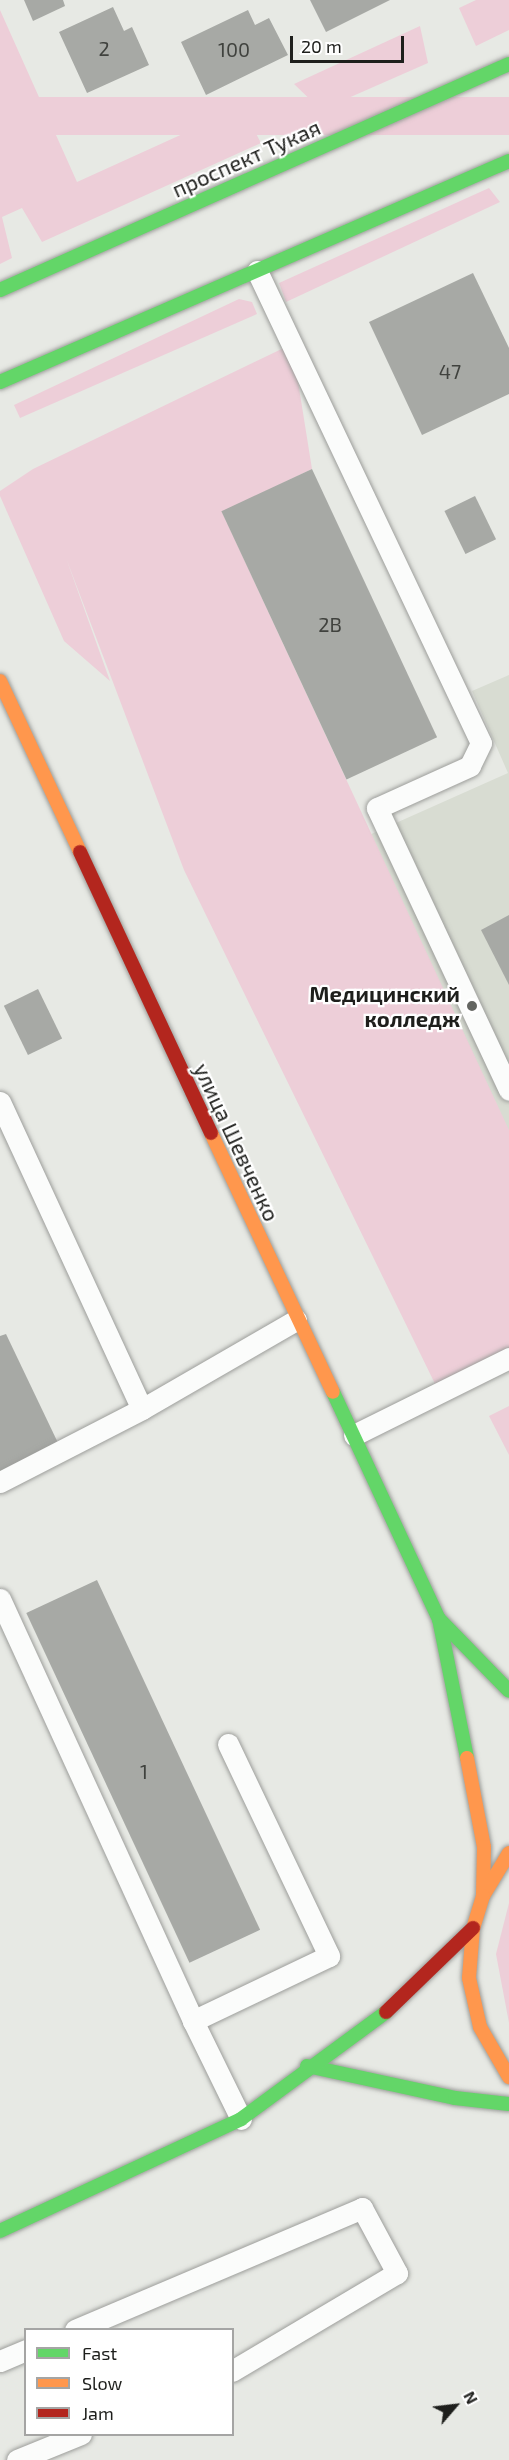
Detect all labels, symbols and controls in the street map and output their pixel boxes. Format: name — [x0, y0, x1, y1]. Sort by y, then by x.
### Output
scale bar — [293, 24, 407, 62]
text: 20 m — [301, 35, 342, 57]
house number: 2 — [98, 36, 110, 60]
house number: 100 — [218, 37, 250, 61]
street label: проспект Тукая — [168, 113, 324, 203]
house number: 47 — [439, 359, 461, 383]
house number: 2В — [318, 612, 342, 636]
place label: Медицинский колледж — [309, 980, 460, 1032]
marker: Медицинский колледж — [465, 999, 479, 1013]
street label: улица Шевченко — [189, 1059, 285, 1225]
house number: 1 — [140, 1759, 148, 1783]
legend — [24, 2328, 234, 2436]
text: Fast — [82, 2342, 117, 2364]
text: Slow — [82, 2372, 122, 2394]
north arrow — [425, 2376, 485, 2436]
text: N — [460, 2388, 482, 2407]
text: Jam — [82, 2402, 114, 2424]

